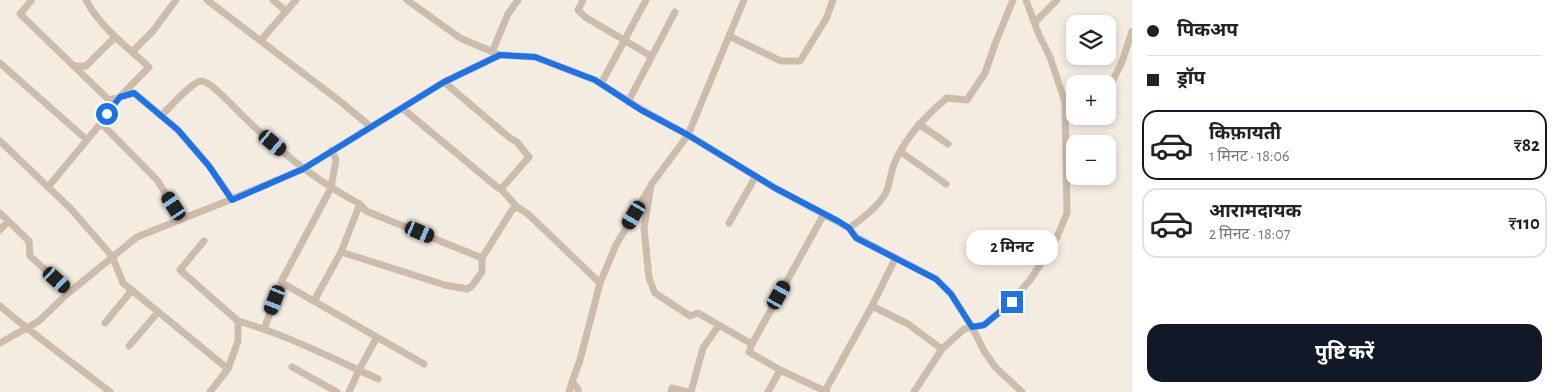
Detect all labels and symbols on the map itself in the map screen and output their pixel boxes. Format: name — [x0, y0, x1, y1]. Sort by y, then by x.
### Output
route start — [96, 103, 118, 125]
car — [256, 128, 289, 158]
car — [159, 189, 188, 223]
car — [620, 198, 647, 232]
car — [403, 219, 436, 245]
callout: 2 मिनट — [966, 230, 1058, 264]
car — [40, 264, 73, 296]
car — [765, 278, 792, 312]
car — [262, 283, 287, 317]
route end — [1001, 291, 1023, 313]

